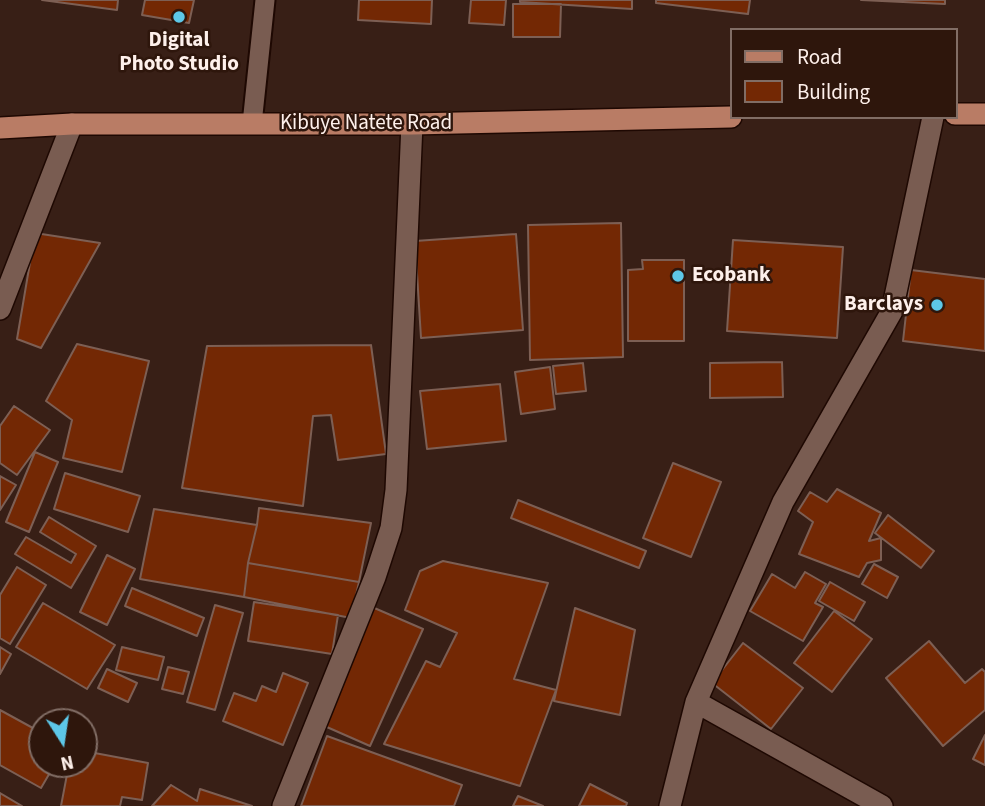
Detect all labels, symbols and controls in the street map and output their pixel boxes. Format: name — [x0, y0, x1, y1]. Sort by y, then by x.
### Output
marker: Digital Photo Studio — [171, 9, 187, 25]
place label: Digital Photo Studio — [119, 28, 239, 78]
legend — [730, 28, 957, 119]
text: Road — [797, 42, 842, 72]
text: Building — [797, 77, 870, 107]
street label: Kibuye Natete Road — [280, 111, 452, 137]
place label: Ecobank — [692, 263, 771, 289]
marker: Ecobank — [670, 268, 686, 284]
place label: Barclays — [844, 292, 923, 318]
marker: Barclays — [929, 297, 945, 313]
north arrow — [28, 708, 98, 778]
text: N — [58, 748, 76, 777]

